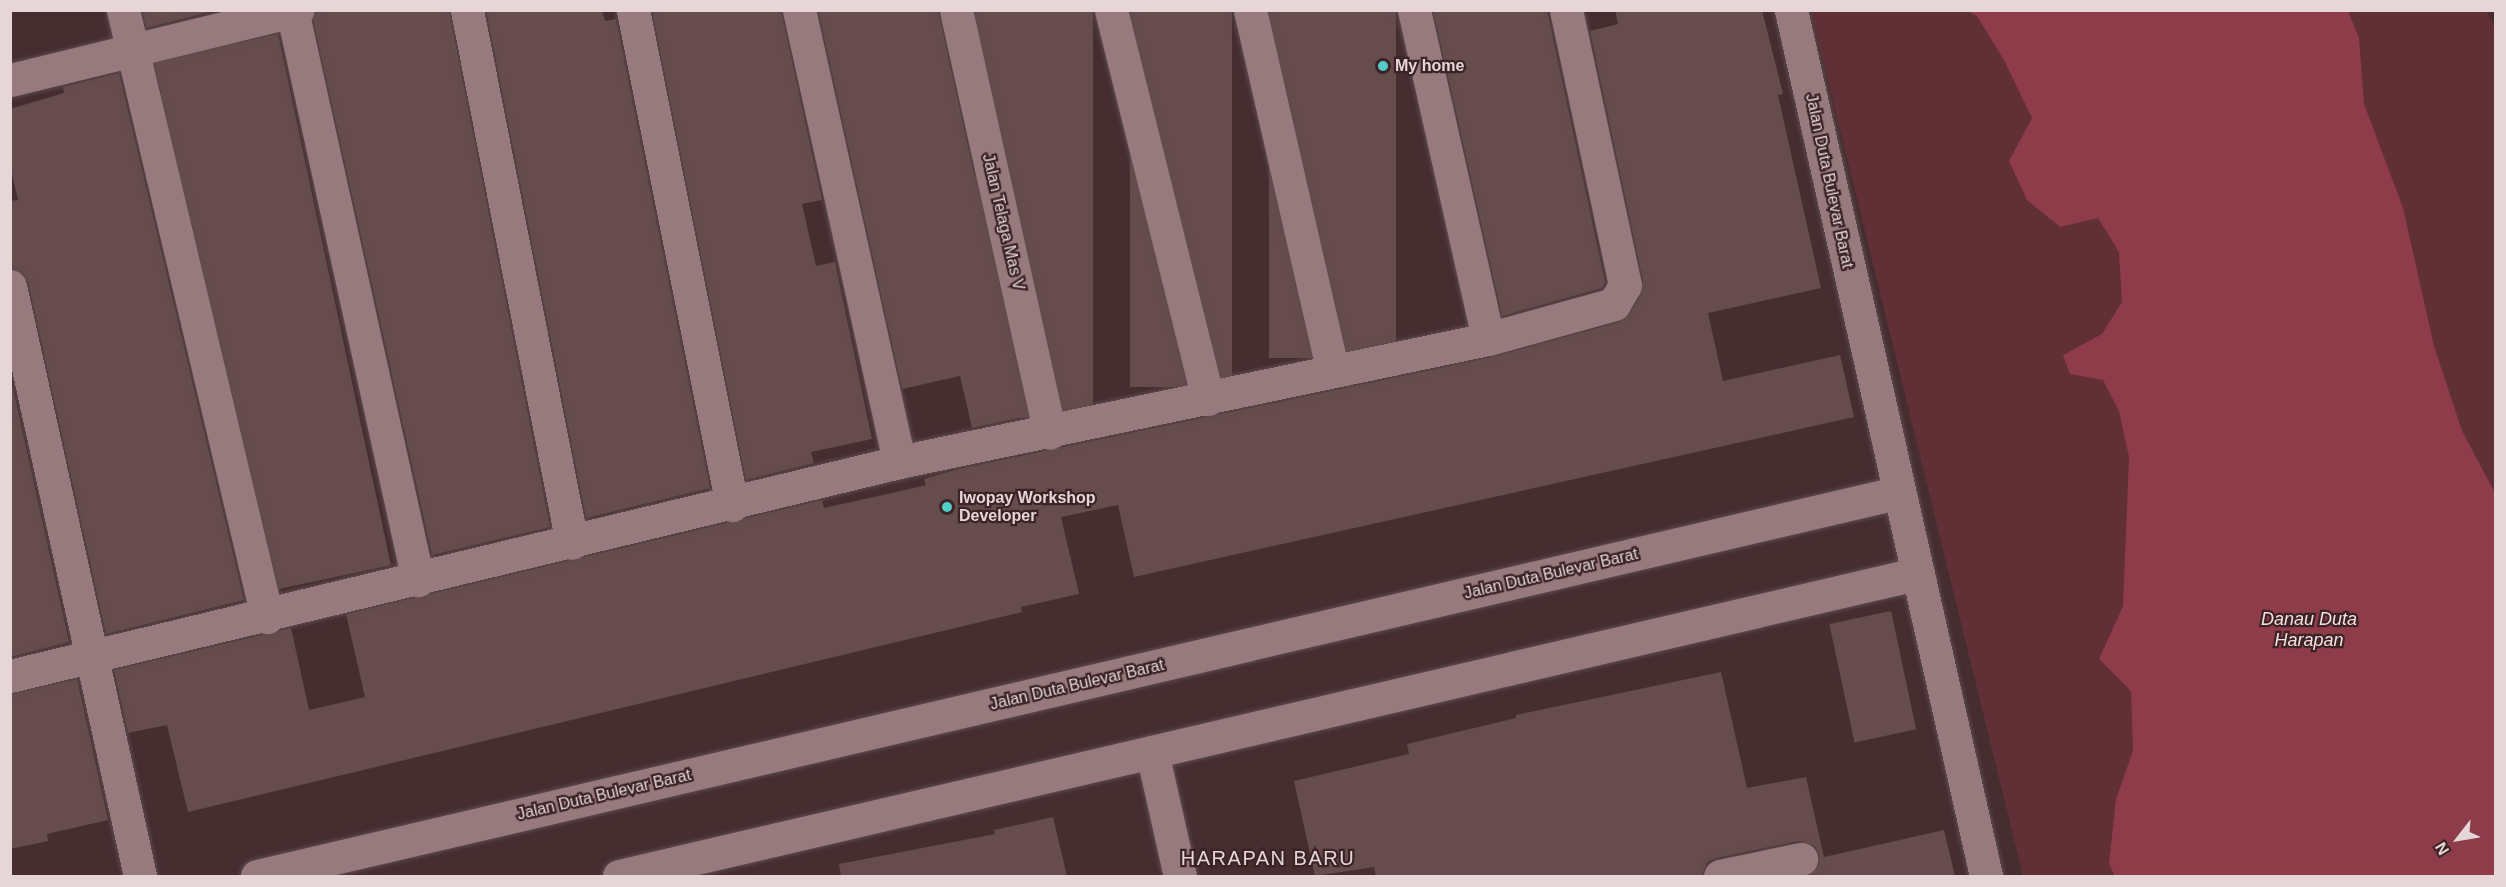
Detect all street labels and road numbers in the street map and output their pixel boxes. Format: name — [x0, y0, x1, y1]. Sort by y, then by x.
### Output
street label: Jalan Duta Bulevar Barat — [1801, 92, 1857, 270]
street label: Jalan Telaga Mas V — [978, 152, 1028, 292]
street label: Jalan Duta Bulevar Barat — [1462, 545, 1640, 603]
street label: Jalan Duta Bulevar Barat — [988, 656, 1166, 714]
street label: Jalan Duta Bulevar Barat — [515, 766, 693, 824]

